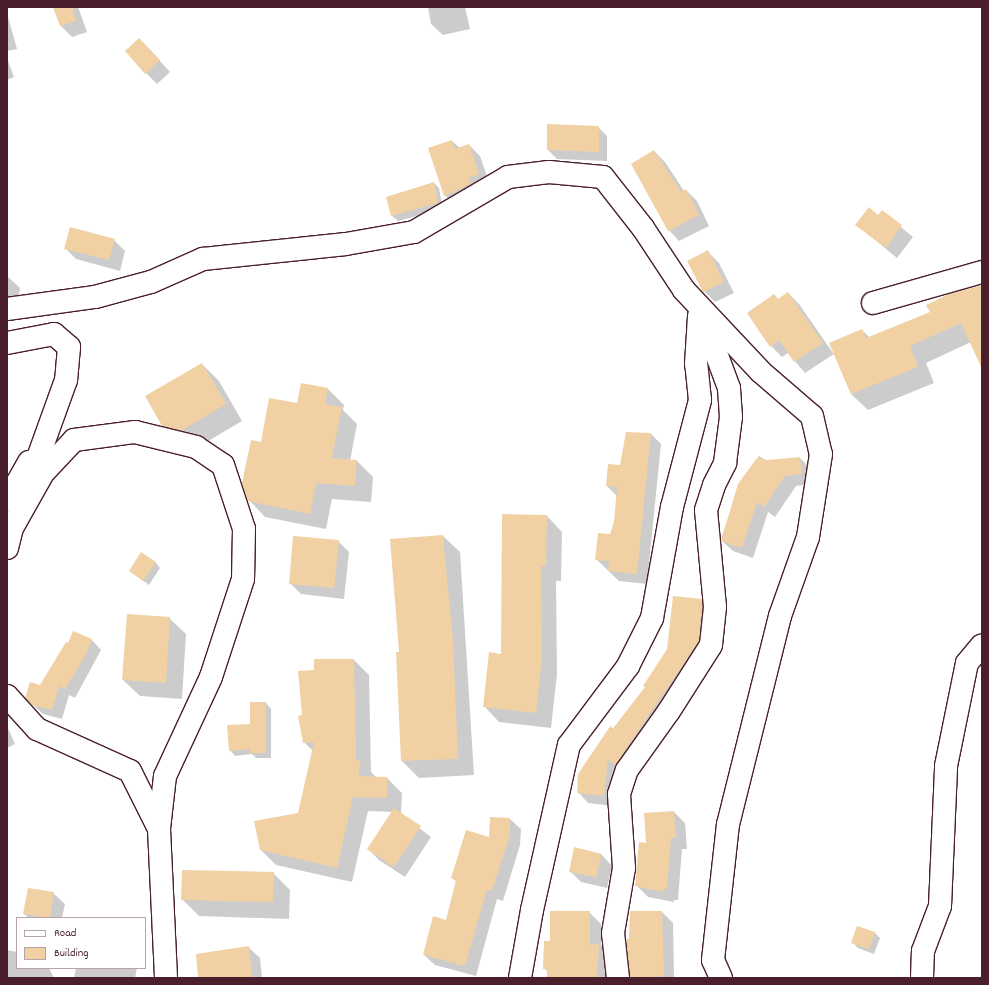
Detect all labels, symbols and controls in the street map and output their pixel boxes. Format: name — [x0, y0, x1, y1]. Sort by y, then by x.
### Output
legend — [16, 917, 146, 969]
text: Road — [54, 925, 76, 942]
text: Building — [54, 945, 89, 962]

